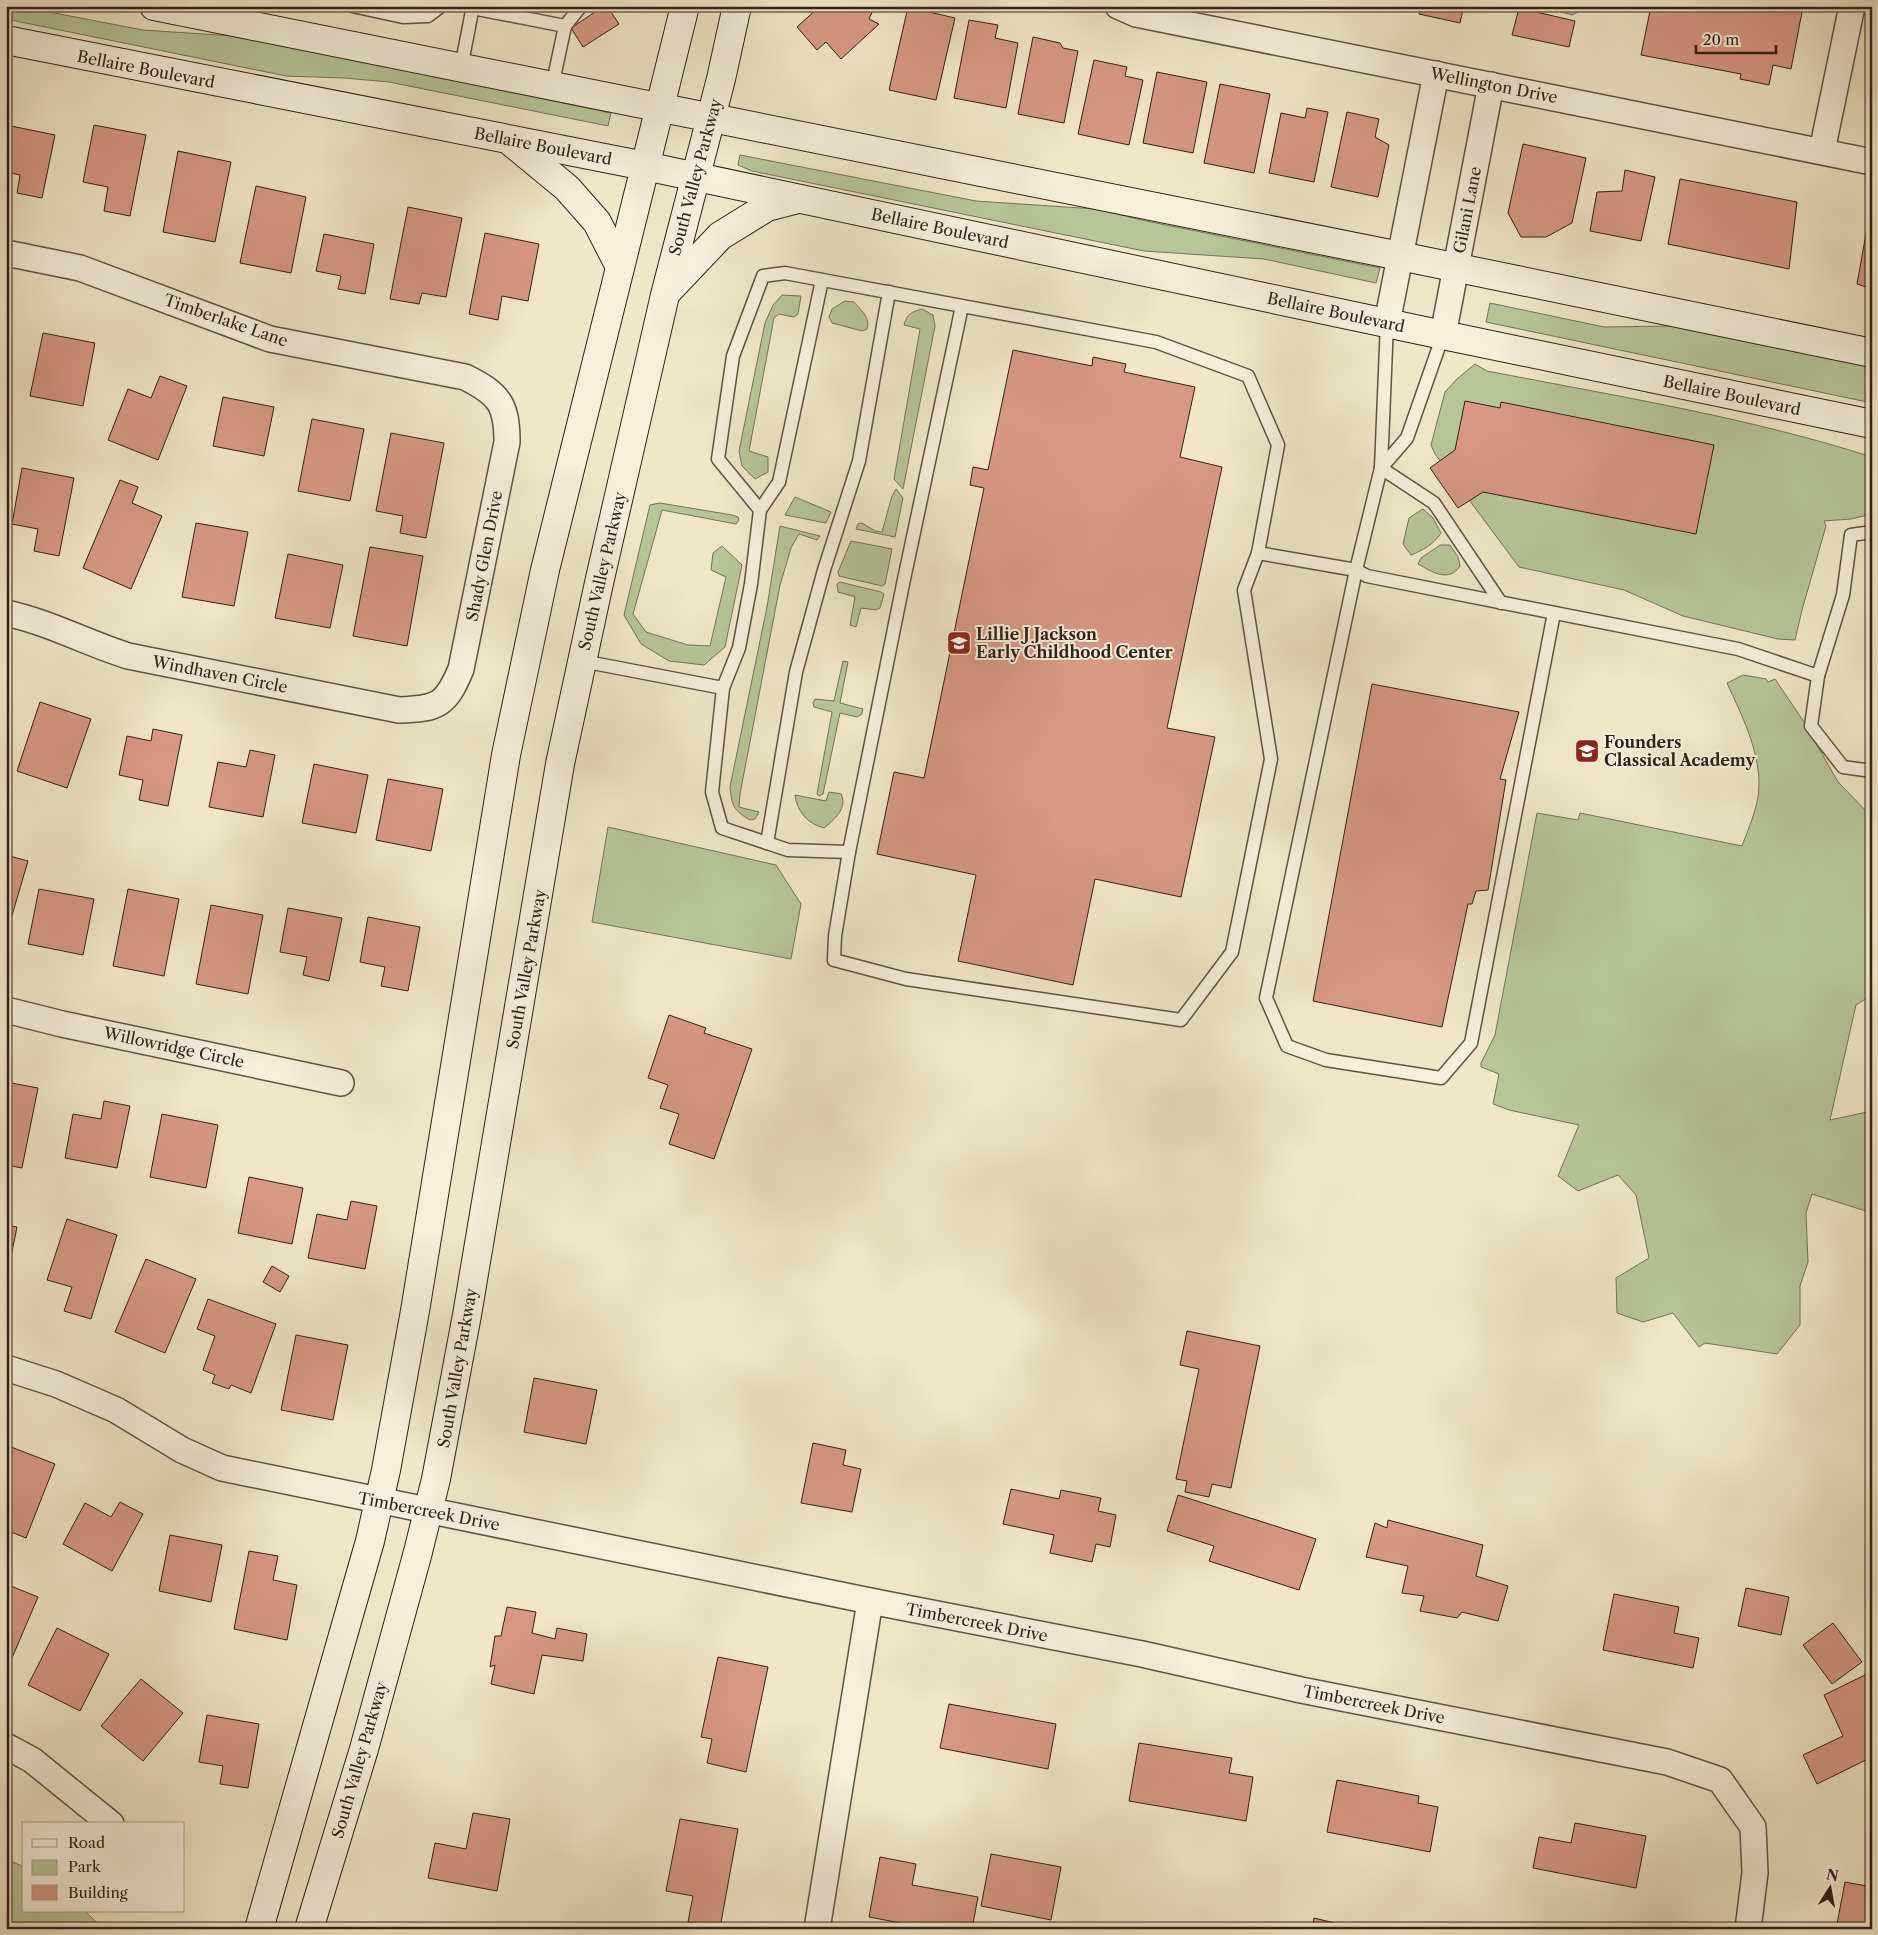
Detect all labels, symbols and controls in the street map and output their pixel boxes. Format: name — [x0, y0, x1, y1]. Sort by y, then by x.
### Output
scale bar — [1696, 22, 1776, 54]
text: 20 m — [1703, 30, 1739, 49]
street label: Bellaire Boulevard — [75, 46, 217, 92]
street label: Wellington Drive — [1428, 63, 1559, 107]
street label: South Valley Parkway — [664, 95, 726, 258]
street label: Bellaire Boulevard — [472, 123, 614, 169]
street label: Gilani Lane — [1449, 165, 1485, 255]
street label: Bellaire Boulevard — [870, 204, 1011, 252]
street label: Bellaire Boulevard — [1266, 288, 1407, 336]
street label: Timberlake Lane — [161, 289, 291, 351]
street label: Bellaire Boulevard — [1662, 371, 1803, 419]
street label: Shady Glen Drive — [462, 489, 506, 623]
street label: South Valley Parkway — [574, 489, 630, 652]
place label: Lillie J Jackson Early Childhood Center — [976, 624, 1173, 662]
school or university icon: Lillie J Jackson Early Childhood Center — [946, 630, 972, 656]
street label: Windhaven Circle — [150, 651, 289, 697]
place label: Founders Classical Academy — [1604, 732, 1756, 770]
school or university icon: Founders Classical Academy — [1574, 738, 1600, 764]
street label: South Valley Parkway — [502, 886, 550, 1051]
street label: Willowridge Circle — [101, 1022, 246, 1072]
street label: South Valley Parkway — [433, 1285, 481, 1450]
street label: Timbercreek Drive — [356, 1487, 502, 1535]
street label: Timbercreek Drive — [904, 1598, 1050, 1646]
street label: South Valley Parkway — [327, 1678, 391, 1841]
street label: Timbercreek Drive — [1301, 1680, 1447, 1728]
legend — [22, 1822, 185, 1912]
text: Road — [68, 1833, 105, 1852]
text: Park — [68, 1857, 102, 1876]
north arrow — [1806, 1862, 1856, 1912]
text: N — [1825, 1865, 1840, 1885]
text: Building — [68, 1883, 128, 1902]

